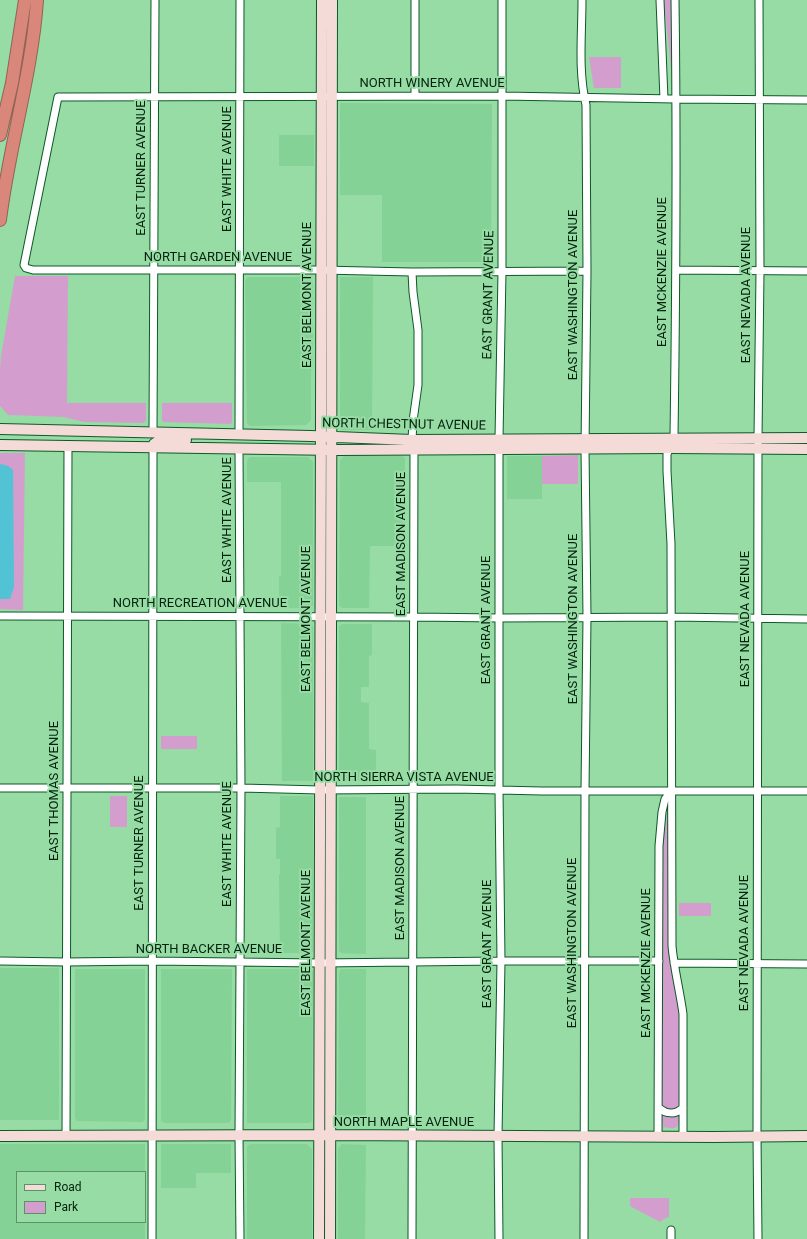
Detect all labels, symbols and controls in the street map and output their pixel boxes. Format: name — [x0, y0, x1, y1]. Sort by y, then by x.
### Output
street label: NORTH WINERY AVENUE — [359, 76, 505, 92]
street label: EAST TURNER AVENUE — [134, 100, 150, 236]
street label: EAST WHITE AVENUE — [220, 106, 236, 232]
street label: EAST MCKENZIE AVENUE — [655, 197, 671, 347]
street label: EAST WASHINGTON AVENUE — [566, 210, 582, 380]
street label: EAST BELMONT AVENUE — [300, 222, 316, 368]
street label: EAST NEVADA AVENUE — [739, 227, 755, 363]
street label: EAST GRANT AVENUE — [480, 231, 498, 359]
street label: NORTH GARDEN AVENUE — [144, 250, 292, 266]
street label: NORTH CHESTNUT AVENUE — [322, 416, 486, 434]
street label: EAST WHITE AVENUE — [220, 457, 236, 583]
street label: EAST MADISON AVENUE — [394, 472, 410, 616]
street label: EAST WASHINGTON AVENUE — [566, 534, 582, 704]
street label: EAST BELMONT AVENUE — [299, 546, 315, 692]
street label: EAST NEVADA AVENUE — [738, 551, 754, 687]
street label: EAST GRANT AVENUE — [479, 556, 495, 684]
street label: NORTH RECREATION AVENUE — [113, 596, 287, 612]
street label: EAST THOMAS AVENUE — [47, 721, 63, 861]
street label: NORTH SIERRA VISTA AVENUE — [314, 770, 494, 786]
street label: EAST TURNER AVENUE — [132, 775, 148, 911]
street label: EAST WHITE AVENUE — [220, 781, 236, 907]
street label: EAST MADISON AVENUE — [393, 796, 409, 940]
street label: EAST WASHINGTON AVENUE — [565, 858, 581, 1028]
street label: EAST BELMONT AVENUE — [299, 870, 315, 1016]
street label: EAST NEVADA AVENUE — [737, 875, 753, 1011]
street label: EAST GRANT AVENUE — [480, 880, 496, 1008]
street label: EAST MCKENZIE AVENUE — [639, 888, 655, 1038]
street label: NORTH BACKER AVENUE — [136, 942, 282, 958]
street label: NORTH MAPLE AVENUE — [334, 1115, 474, 1131]
legend — [16, 1171, 146, 1223]
text: Road — [54, 1180, 82, 1194]
text: Park — [54, 1200, 78, 1214]

